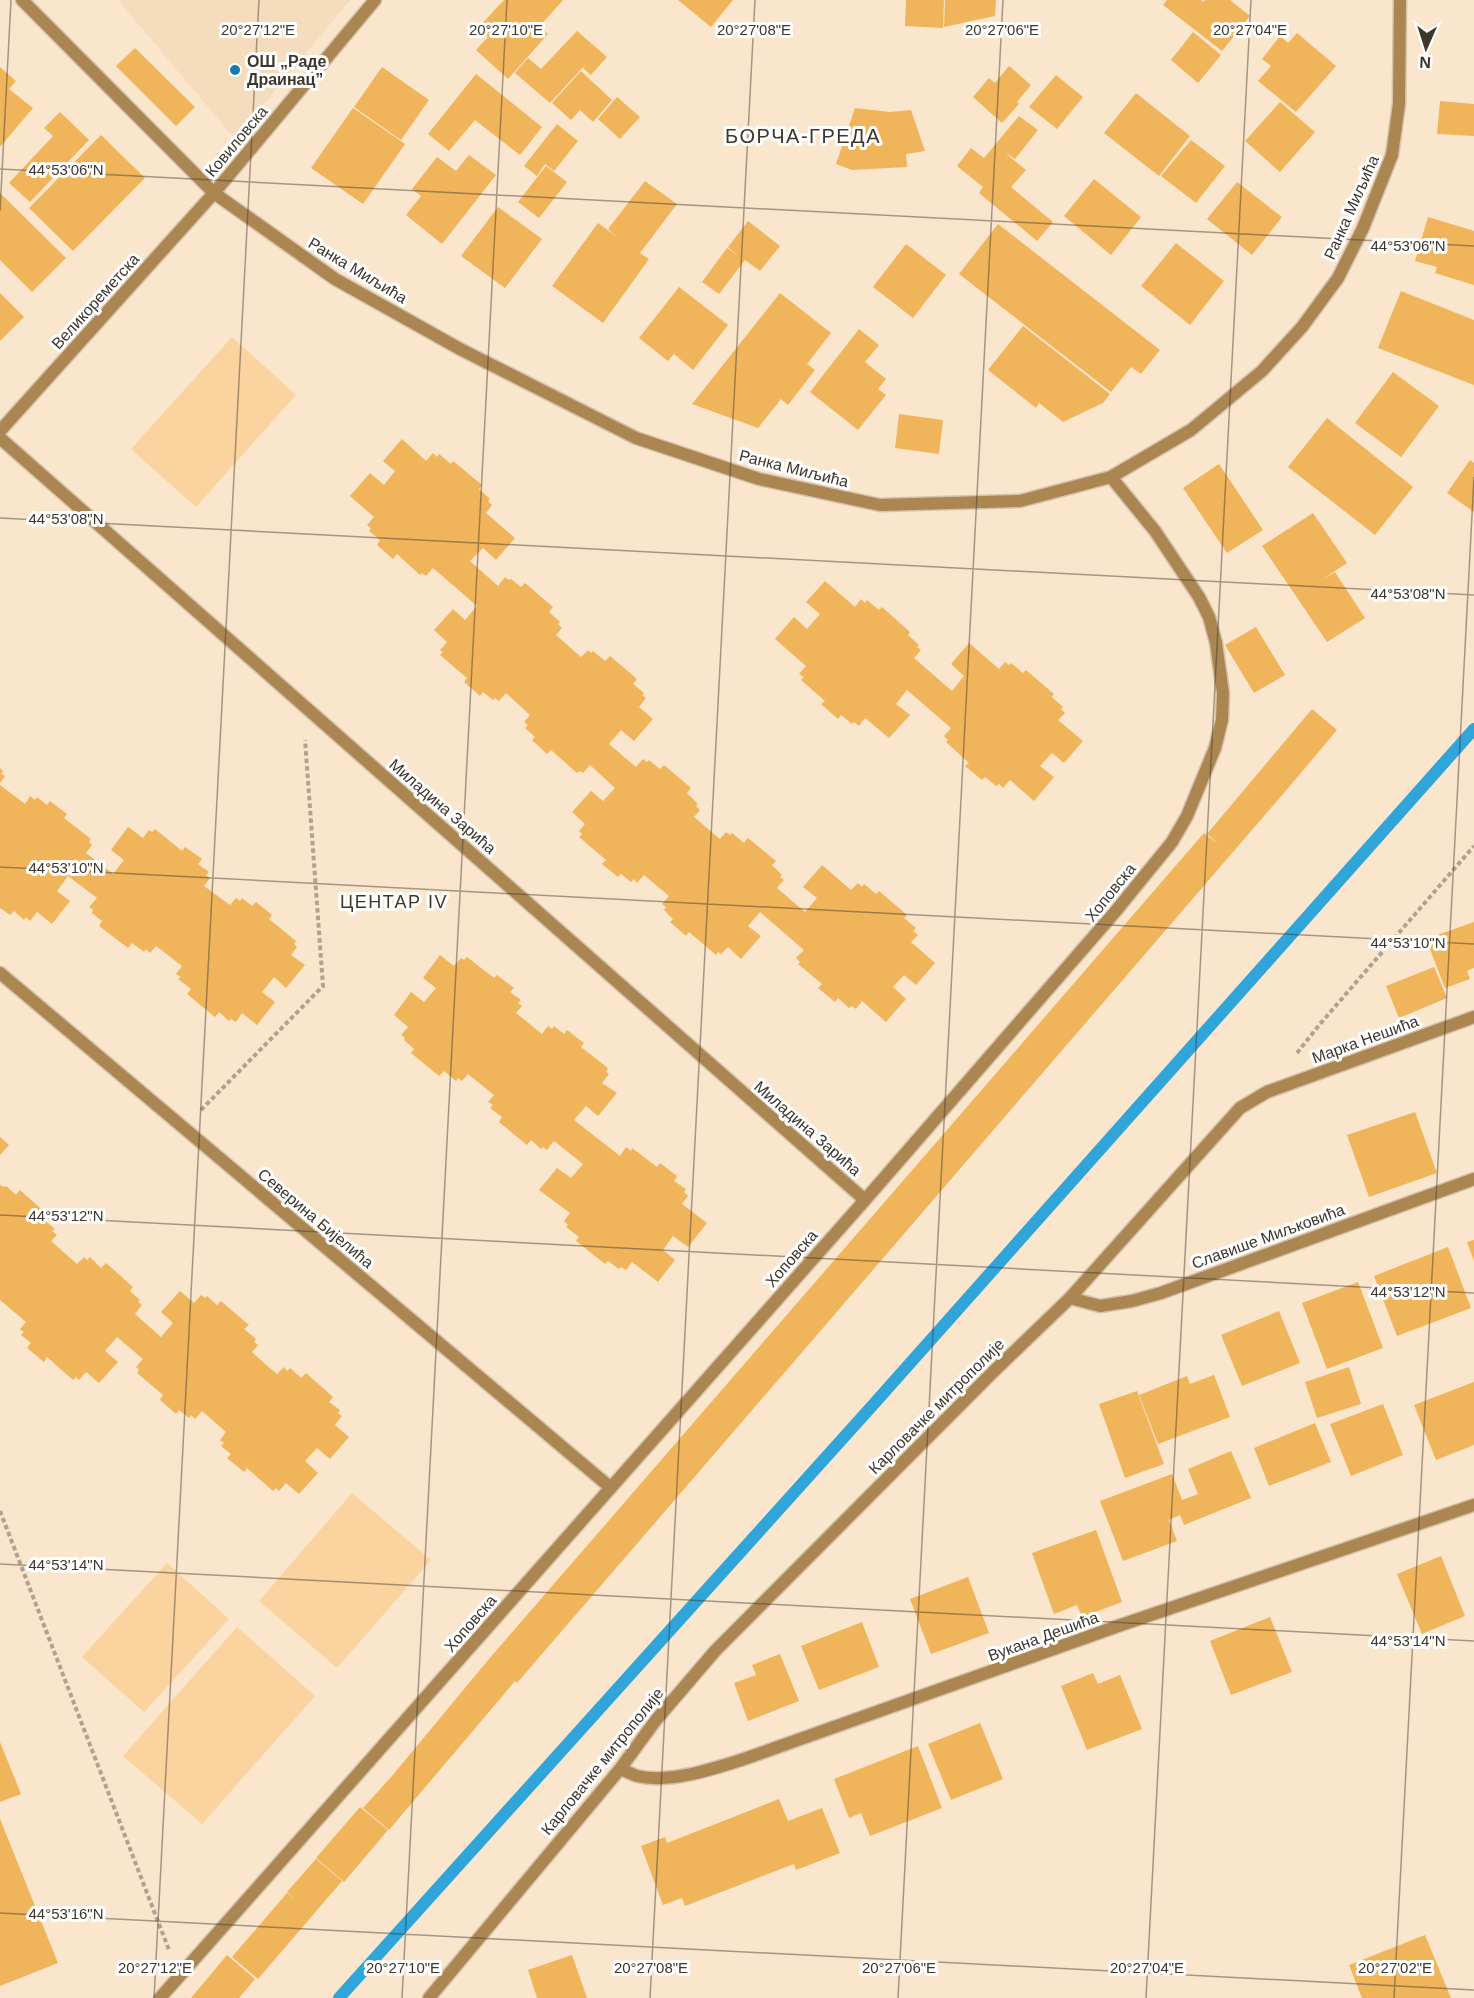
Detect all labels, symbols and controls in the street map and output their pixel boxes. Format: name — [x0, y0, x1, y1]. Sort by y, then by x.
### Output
north arrow — [1396, 18, 1456, 78]
text: 20°27'12"E — [221, 21, 295, 38]
text: 20°27'10"E — [469, 21, 543, 38]
text: 20°27'08"E — [717, 21, 791, 38]
text: 20°27'06"E — [965, 21, 1039, 38]
text: 20°27'04"E — [1213, 21, 1287, 38]
place label: ОШ „Раде Драинац” — [247, 53, 326, 88]
text: N — [1419, 54, 1431, 71]
marker: ОШ „Раде Драинац” — [228, 63, 242, 77]
street label: Ковиловска — [202, 103, 271, 180]
district label: БОРЧА-ГРЕДА — [725, 125, 881, 147]
street label: Ранка Миљића — [1321, 152, 1382, 262]
text: 44°53'06"N — [28, 161, 104, 178]
street label: Ранка Миљића — [305, 234, 410, 307]
text: 44°53'06"N — [1370, 237, 1446, 254]
street label: Великореметска — [48, 250, 143, 352]
street label: Ранка Миљића — [737, 447, 850, 490]
text: 44°53'08"N — [28, 510, 104, 527]
text: 44°53'08"N — [1370, 585, 1446, 602]
street label: Миладина Зарића — [386, 756, 499, 857]
text: 44°53'10"N — [28, 859, 104, 876]
street label: Хоповска — [1082, 860, 1139, 925]
district label: ЦЕНТАР IV — [340, 892, 448, 912]
text: 44°53'10"N — [1370, 934, 1446, 951]
street label: Марка Нешића — [1310, 1012, 1421, 1067]
street label: Миладина Зарића — [751, 1078, 864, 1179]
street label: Северина Бијелића — [255, 1165, 377, 1272]
street label: Славише Миљковића — [1189, 1201, 1347, 1272]
text: 44°53'12"N — [28, 1207, 104, 1224]
street label: Хоповска — [762, 1226, 821, 1290]
text: 44°53'12"N — [1370, 1283, 1446, 1300]
street label: Карловачке митрополије — [865, 1335, 1007, 1477]
text: 44°53'14"N — [28, 1556, 104, 1573]
street label: Хоповска — [441, 1591, 500, 1655]
street label: Вукана Дешића — [986, 1609, 1101, 1664]
text: 44°53'14"N — [1370, 1632, 1446, 1649]
street label: Карловачке митрополије — [538, 1685, 667, 1838]
text: 44°53'16"N — [28, 1905, 104, 1922]
text: 20°27'12"E — [118, 1959, 192, 1976]
text: 20°27'10"E — [366, 1959, 440, 1976]
text: 20°27'08"E — [614, 1959, 688, 1976]
text: 20°27'06"E — [862, 1959, 936, 1976]
text: 20°27'04"E — [1110, 1959, 1184, 1976]
text: 20°27'02"E — [1358, 1959, 1432, 1976]

